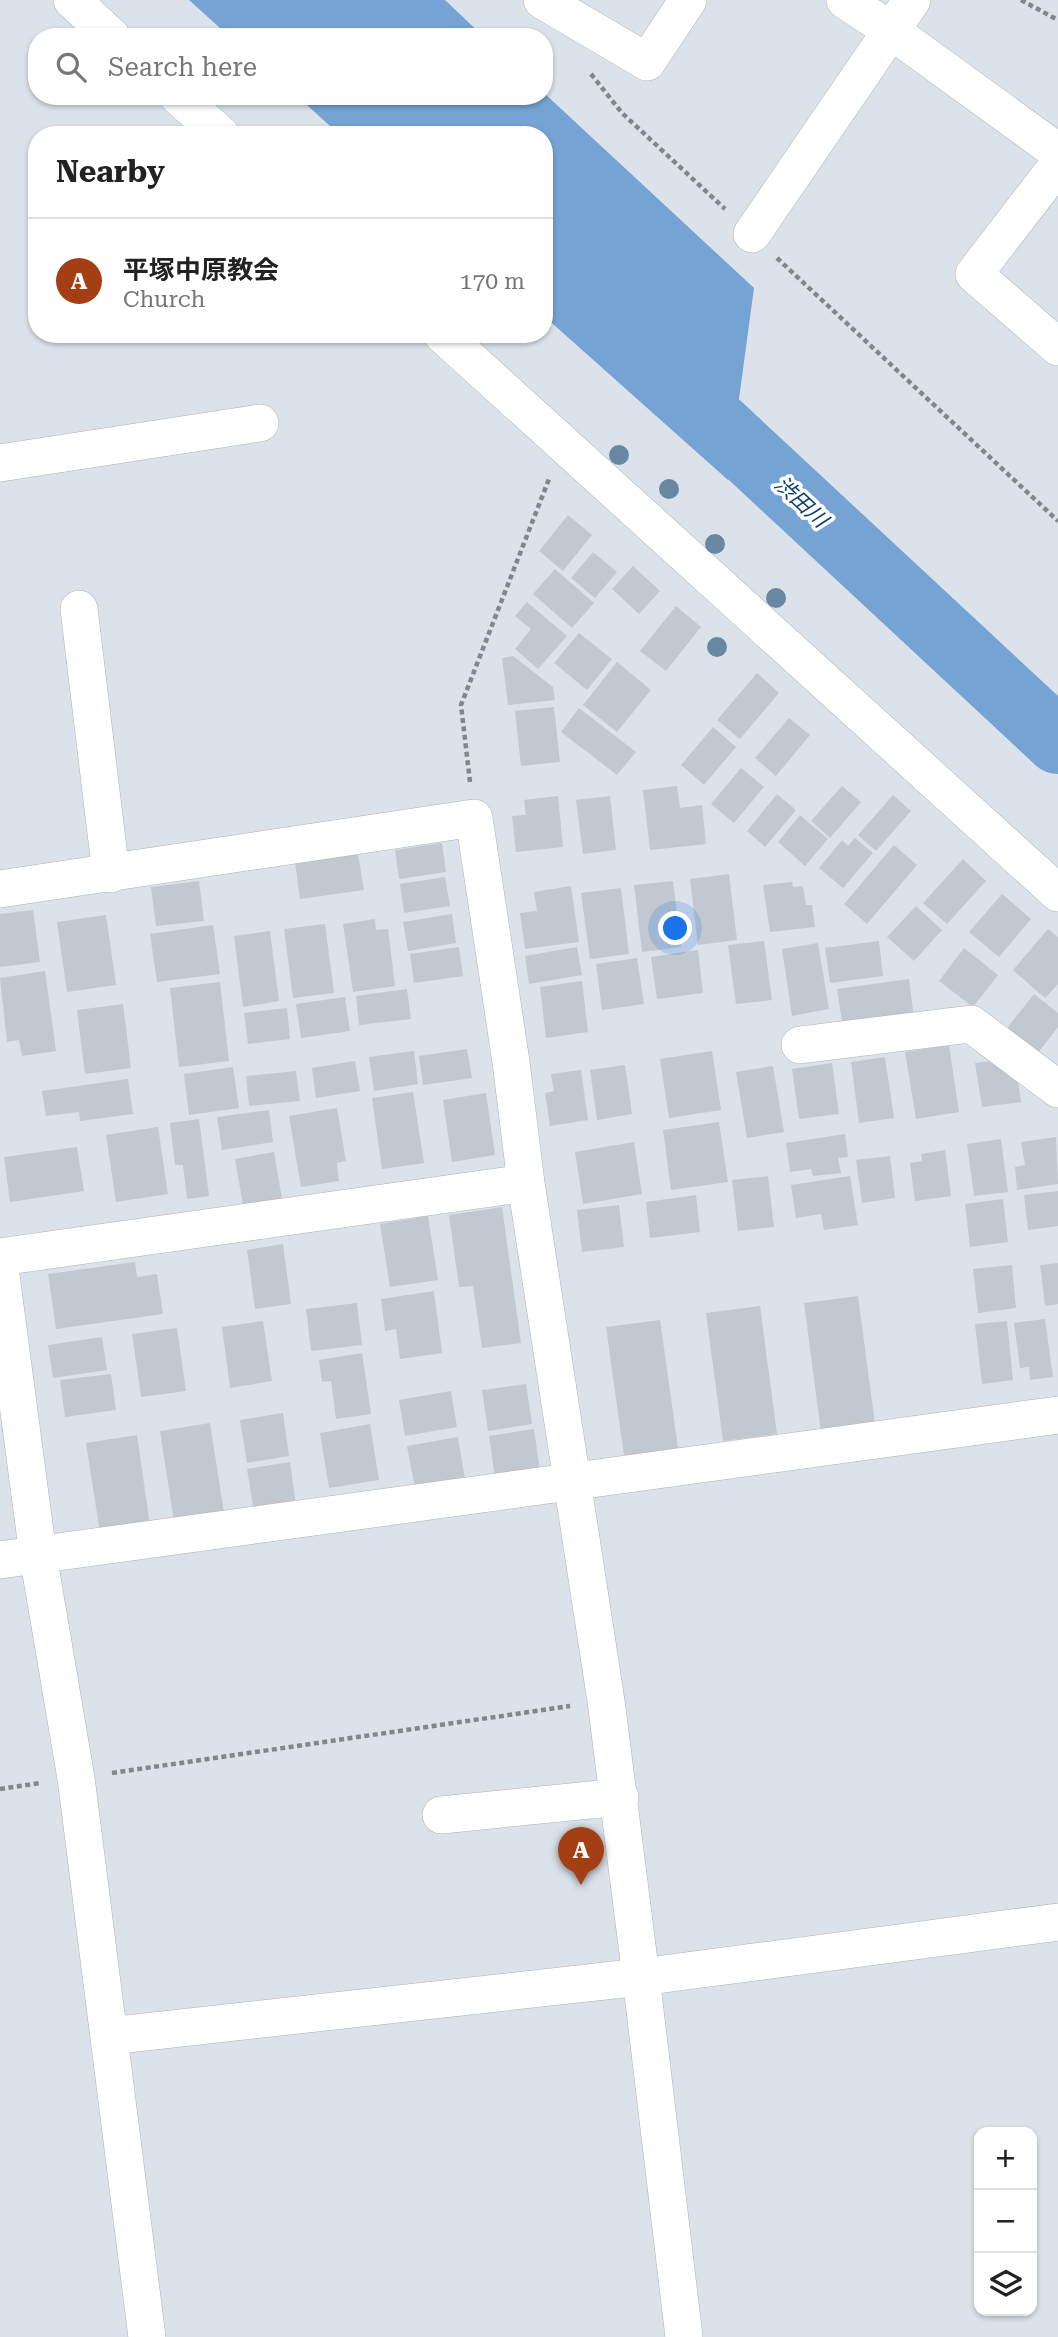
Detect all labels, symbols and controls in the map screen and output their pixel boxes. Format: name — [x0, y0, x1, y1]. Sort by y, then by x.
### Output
search box — [28, 28, 553, 105]
icon: search — [52, 48, 90, 86]
text: Search here — [108, 52, 257, 82]
text: Nearby — [56, 154, 165, 189]
text: 平塚中原教会 — [123, 255, 279, 285]
text: A — [71, 268, 87, 295]
text: 170 m — [460, 268, 525, 295]
text: Church — [123, 286, 205, 313]
water label: 渋田川 — [770, 472, 834, 534]
your location — [658, 911, 692, 945]
pin: A — [558, 1827, 604, 1885]
map controls — [974, 2127, 1037, 2316]
button: + — [974, 2127, 1037, 2190]
button: − — [974, 2190, 1037, 2253]
button: layers — [974, 2253, 1037, 2316]

